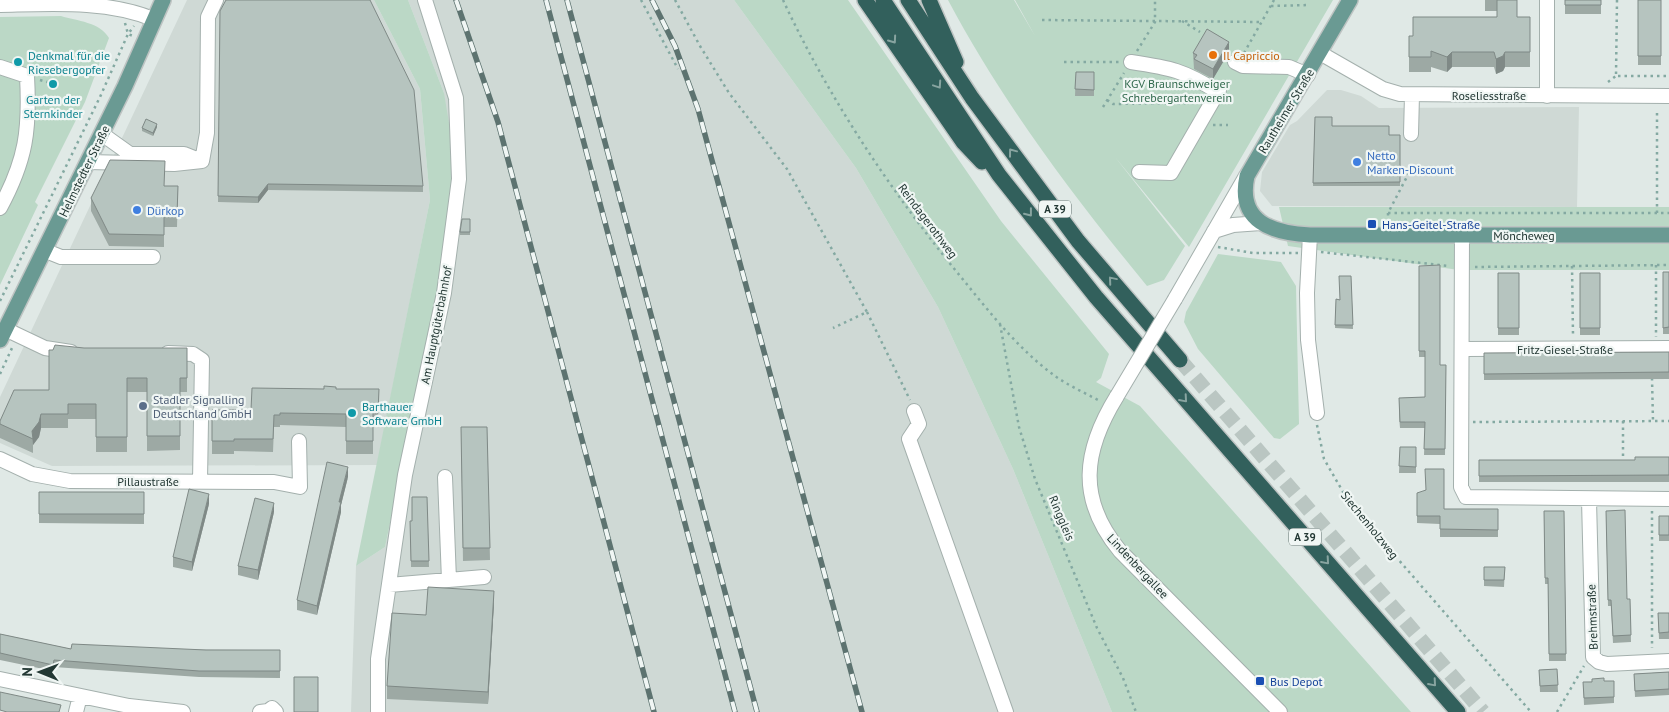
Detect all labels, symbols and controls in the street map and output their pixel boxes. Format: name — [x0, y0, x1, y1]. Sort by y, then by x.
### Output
one-way arrow — [887, 34, 896, 44]
place label: Denkmal für die Riesebergopfer — [28, 48, 110, 77]
place label: Il Capriccio — [1223, 48, 1280, 63]
marker: Il Capriccio — [1207, 49, 1219, 61]
marker: Denkmal für die Riesebergopfer — [12, 56, 24, 68]
street label: Rautheimer Straße — [1255, 66, 1317, 156]
park label: KGV Braunschweiger Schrebergartenverein — [1122, 76, 1232, 105]
marker: Garten der Sternkinder — [47, 78, 59, 90]
one-way arrow — [932, 79, 941, 89]
street label: Roseliesstraße — [1452, 88, 1526, 103]
place label: Garten der Sternkinder — [23, 92, 83, 121]
street label: Helmstedter Straße — [55, 123, 113, 219]
place label: Netto Marken-Discount — [1367, 148, 1454, 177]
one-way arrow — [1010, 149, 1018, 158]
marker: Netto Marken-Discount — [1351, 156, 1363, 168]
street label: Reindagerothweg — [895, 181, 961, 261]
road number: A 39 — [1039, 200, 1071, 218]
place label: Dürkop — [147, 203, 184, 218]
marker: Dürkop — [131, 204, 143, 216]
one-way arrow — [1024, 207, 1032, 216]
place label: Hans-Geitel-Straße — [1382, 217, 1480, 232]
marker: Hans-Geitel-Straße — [1366, 218, 1378, 230]
street label: Möncheweg — [1493, 228, 1555, 243]
street label: Am Hauptgüterbahnhof — [417, 263, 455, 385]
one-way arrow — [1108, 277, 1117, 286]
street label: Fritz-Giesel-Straße — [1517, 342, 1613, 357]
place label: Stadler Signalling Deutschland GmbH — [153, 392, 252, 421]
one-way arrow — [1178, 394, 1187, 403]
place label: Barthauer Software GmbH — [362, 399, 442, 428]
marker: Stadler Signalling Deutschland GmbH — [137, 400, 149, 412]
marker: Barthauer Software GmbH — [346, 407, 358, 419]
street label: Pillaustraße — [117, 474, 179, 489]
street label: Siechenholzweg — [1338, 488, 1402, 562]
street label: Ringgleis — [1046, 493, 1078, 543]
road number: A 39 — [1289, 528, 1321, 546]
street label: Lindenbergallee — [1104, 530, 1172, 602]
one-way arrow — [1320, 555, 1328, 564]
street label: Brehmstraße — [1583, 584, 1601, 650]
north arrow — [15, 647, 65, 697]
text: N — [18, 667, 36, 677]
place label: Bus Depot — [1270, 674, 1323, 689]
marker: Bus Depot — [1254, 675, 1266, 687]
one-way arrow — [1427, 678, 1436, 687]

